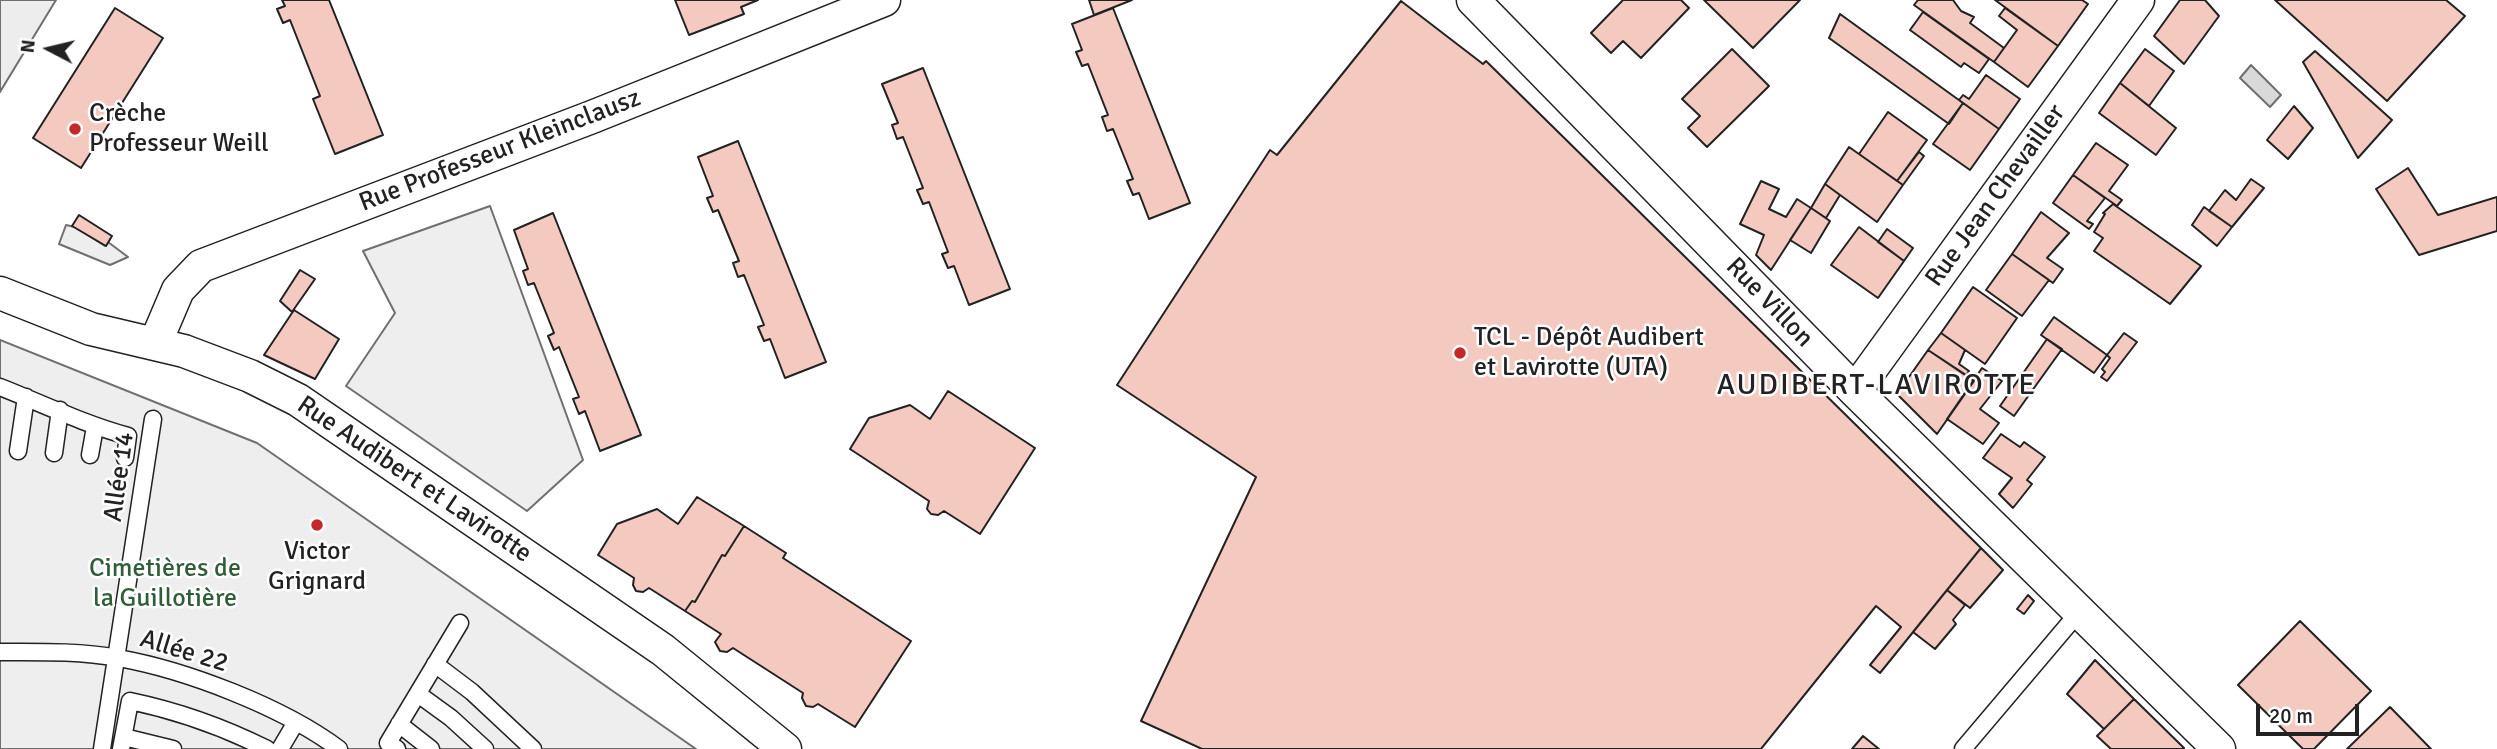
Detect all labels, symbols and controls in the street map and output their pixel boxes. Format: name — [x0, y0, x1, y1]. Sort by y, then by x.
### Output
north arrow — [14, 14, 84, 84]
text: N — [15, 38, 41, 54]
street label: Rue Professeur Kleinclausz — [355, 83, 645, 219]
place label: Crèche Professeur Weill — [89, 98, 269, 160]
street label: Rue Jean Chevailler — [1919, 99, 2073, 293]
marker: Crèche Professeur Weill — [67, 121, 83, 137]
street label: Rue Villon — [1719, 252, 1819, 354]
place label: TCL - Dépôt Audibert et Lavirotte (UTA) — [1474, 322, 1704, 384]
marker: TCL - Dépôt Audibert et Lavirotte (UTA) — [1452, 345, 1468, 361]
district label: AUDIBERT-LAVIROTTE — [1719, 368, 2035, 404]
street label: Rue Audibert et Lavirotte — [291, 390, 537, 570]
street label: Allée 14 — [98, 430, 142, 524]
marker: Victor Grignard — [309, 517, 325, 533]
place label: Victor Grignard — [268, 536, 366, 598]
park label: Cimetières de la Guillotière — [89, 553, 241, 614]
street label: Allée 22 — [136, 624, 232, 680]
scale bar — [2259, 690, 2362, 734]
text: 20 m — [2269, 703, 2313, 729]

